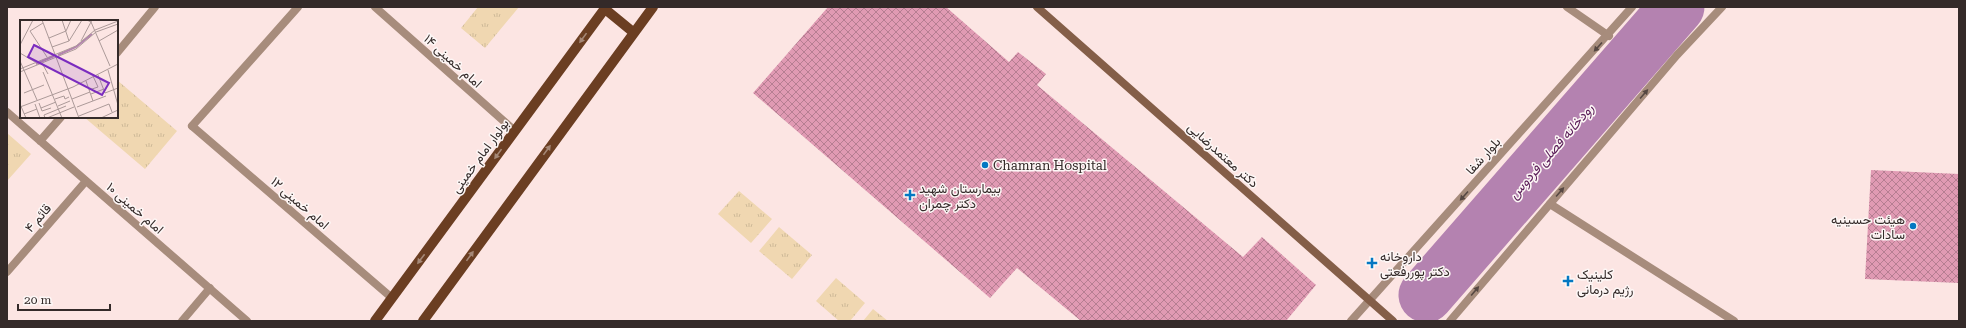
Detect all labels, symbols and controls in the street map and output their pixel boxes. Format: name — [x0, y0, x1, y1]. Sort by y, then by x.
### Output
inset map — [20, 20, 118, 118]
street label: امام خمینی ۱۴ — [420, 31, 485, 92]
one-way arrow — [579, 33, 587, 44]
one-way arrow — [1593, 42, 1603, 52]
one-way arrow — [1640, 88, 1649, 99]
water label: رودخانه فصلی فردوس — [1505, 100, 1598, 203]
street label: بولوار امام خمینی — [448, 116, 513, 197]
street label: دکتر معتمد‌رضایی — [1184, 119, 1262, 191]
street label: بلوار شفا — [1462, 134, 1504, 178]
one-way arrow — [543, 145, 551, 156]
one-way arrow — [494, 149, 502, 160]
place label: Chamran Hospital — [993, 158, 1107, 173]
marker: Chamran Hospital — [980, 160, 990, 170]
street label: امام خمینی ۱۲ — [267, 174, 332, 233]
street label: امام خمینی ۱۰ — [103, 179, 167, 238]
place label: بیمارستان شهید دکتر چمران — [919, 181, 1001, 213]
one-way arrow — [1555, 187, 1564, 198]
marker: بیمارستان شهید دکتر چمران — [904, 189, 916, 201]
one-way arrow — [1459, 191, 1469, 201]
street label: قائم ۴ — [22, 201, 55, 236]
place label: هيئت حسینیه سادات — [1831, 212, 1905, 242]
marker: هيئت حسینیه سادات — [1908, 221, 1918, 231]
place label: داروخانه دکتر پوررفعتی — [1380, 249, 1450, 281]
one-way arrow — [466, 250, 475, 261]
one-way arrow — [416, 254, 425, 265]
marker: داروخانه دکتر پوررفعتی — [1367, 258, 1377, 268]
place label: کلینیک رژیم درمانی — [1577, 267, 1633, 298]
marker: کلینیک رژیم درمانی — [1562, 275, 1574, 287]
scale bar — [18, 286, 110, 312]
one-way arrow — [1471, 286, 1480, 297]
text: 20 m — [24, 293, 51, 307]

